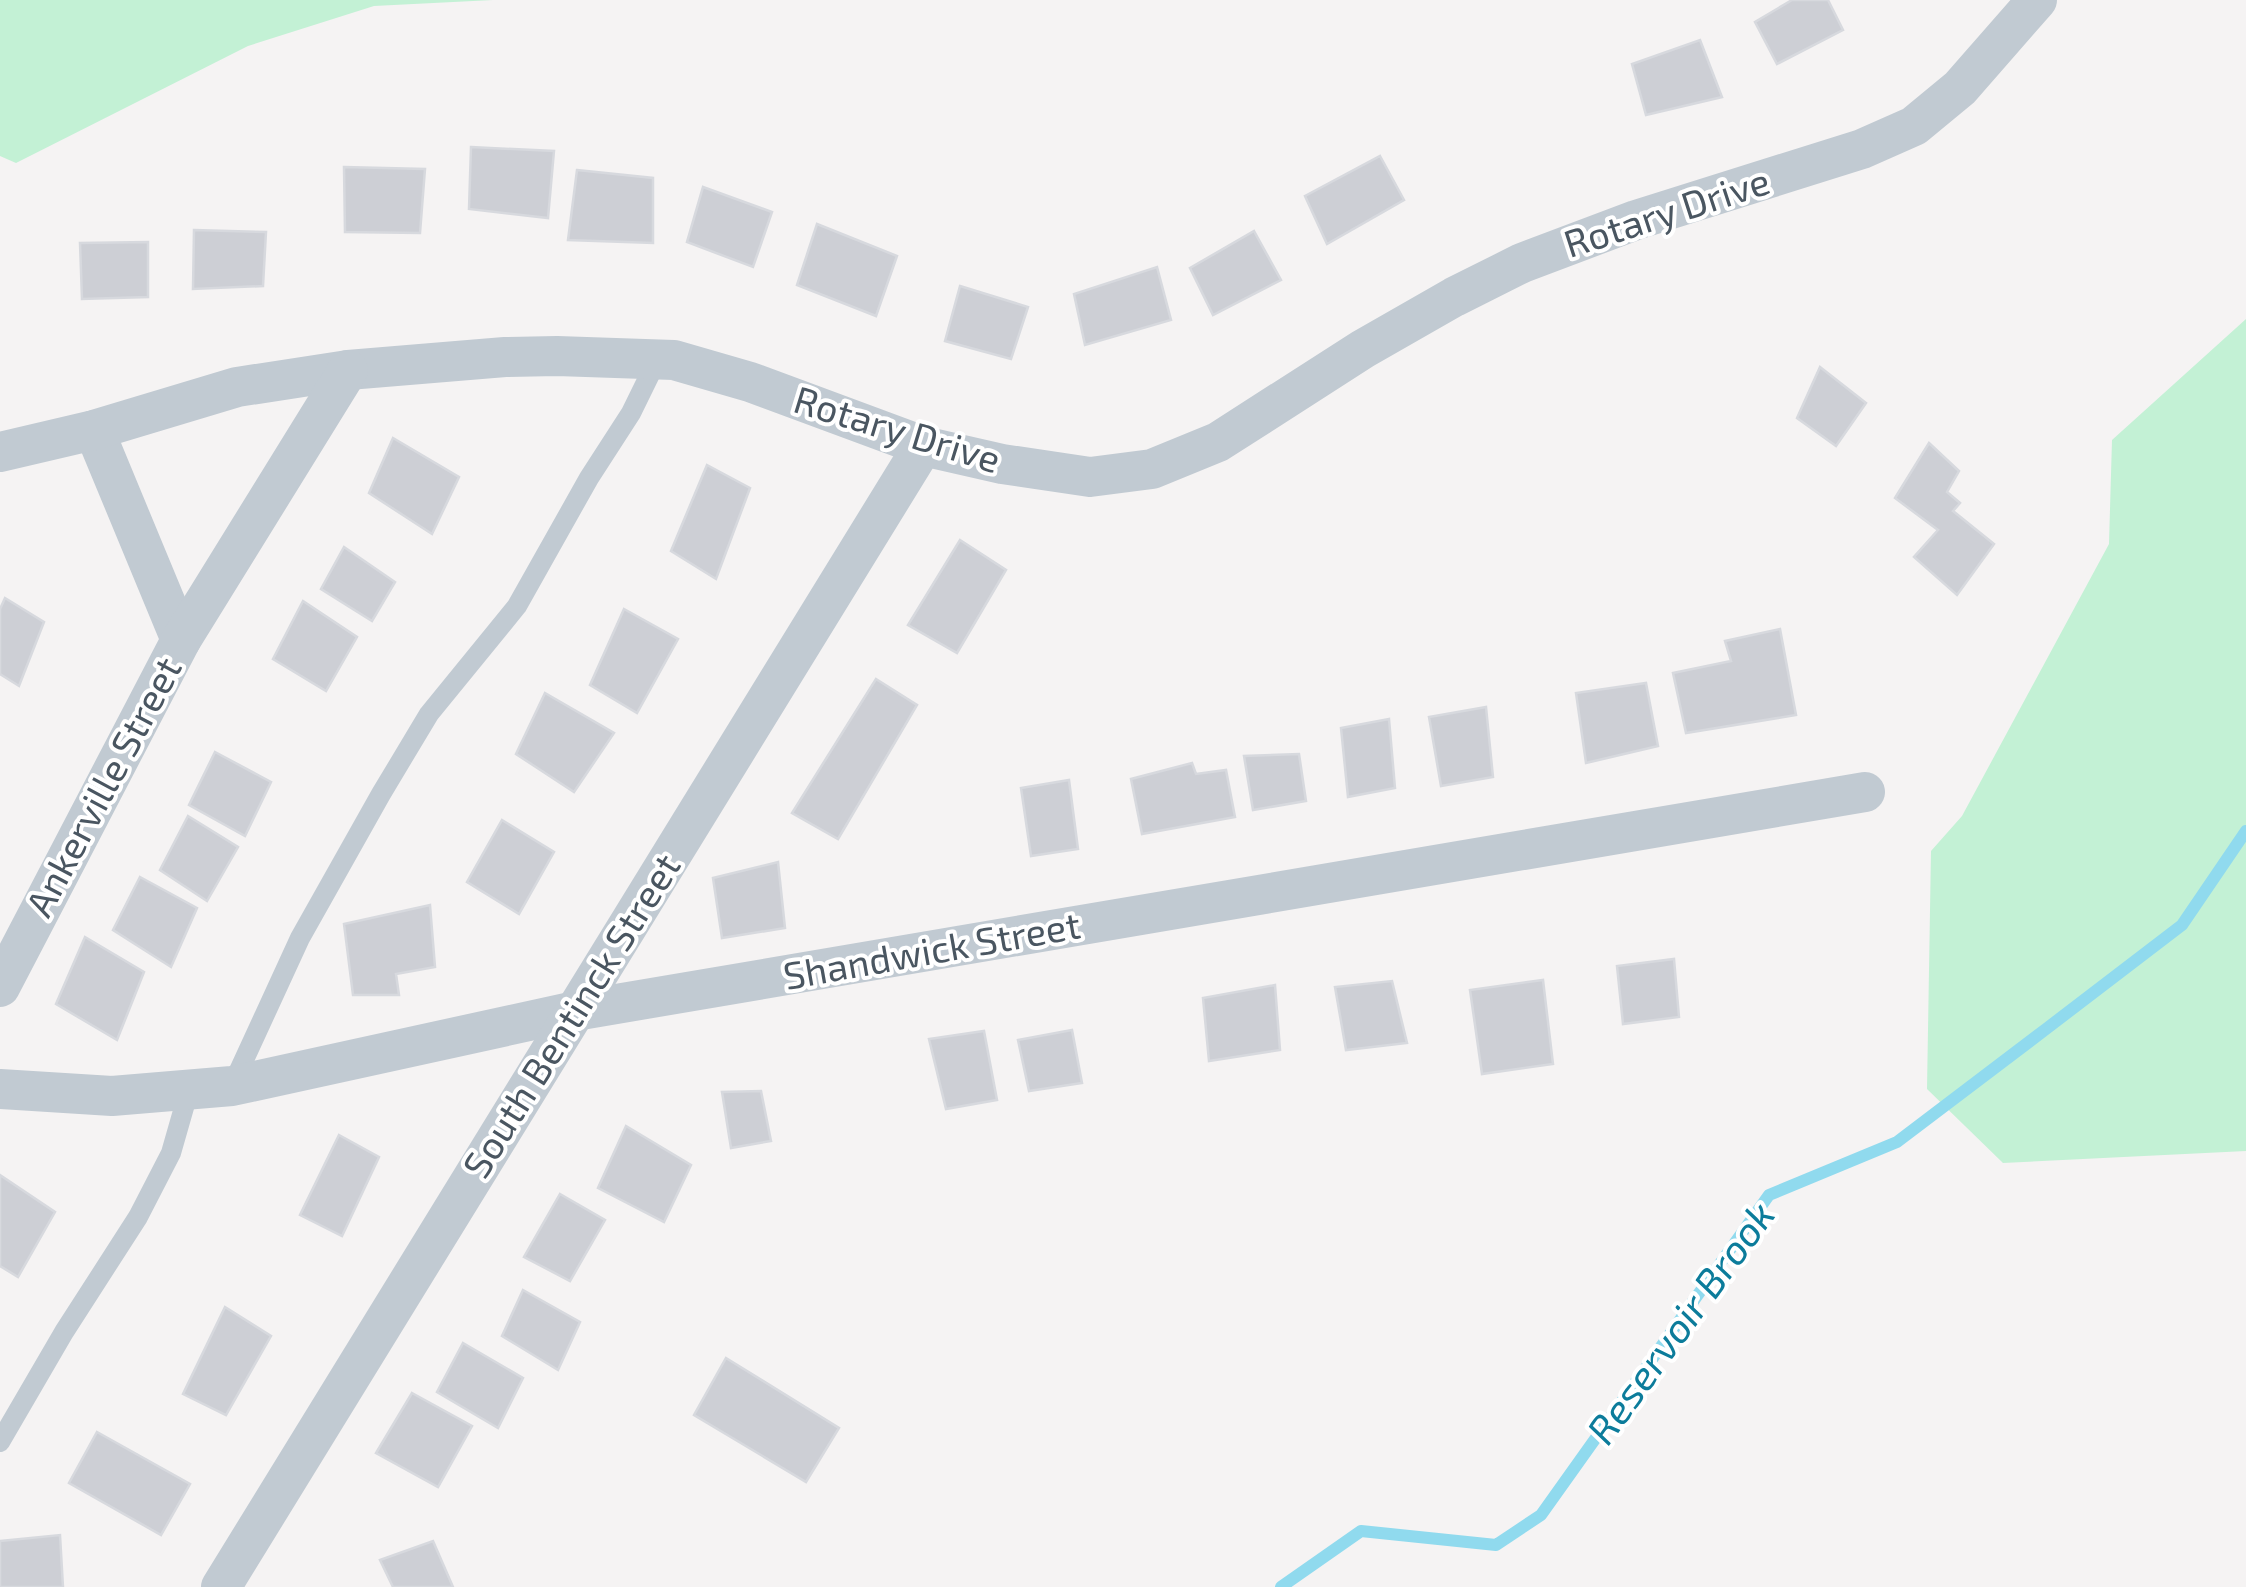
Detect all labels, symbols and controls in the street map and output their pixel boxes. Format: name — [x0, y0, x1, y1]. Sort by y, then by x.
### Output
street label: Rotary Drive — [1558, 156, 1775, 266]
street label: Rotary Drive — [789, 375, 1006, 481]
street label: Ankerville Street — [15, 649, 190, 923]
street label: South Bentinck Street — [452, 844, 689, 1185]
street label: Shandwick Street — [780, 900, 1084, 998]
water label: Reservoir Brook — [1575, 1191, 1783, 1452]

